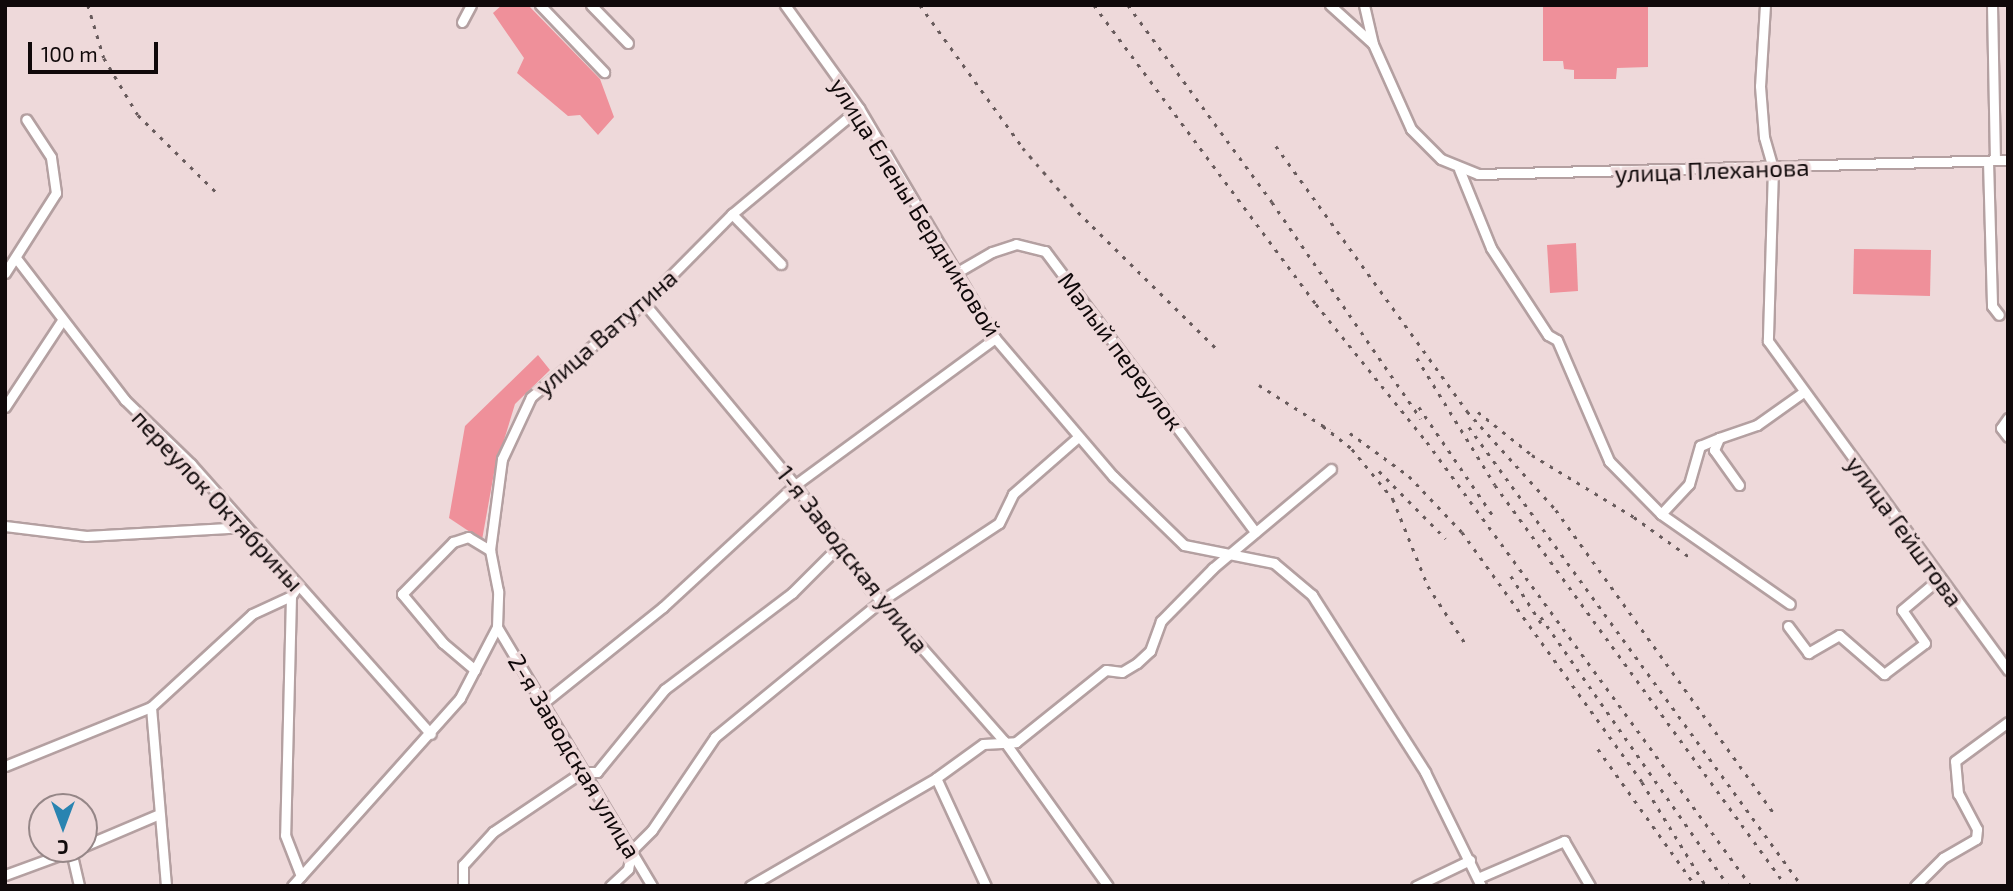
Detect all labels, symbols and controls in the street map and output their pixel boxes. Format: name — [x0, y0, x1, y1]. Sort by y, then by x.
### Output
scale bar — [32, 28, 161, 72]
text: 100 m — [41, 41, 98, 66]
street label: улица Елены Бердниковой — [824, 72, 1008, 342]
street label: улица Плеханова — [1614, 152, 1810, 188]
street label: улица Ватутина — [529, 263, 683, 401]
street label: Малый переулок — [1052, 266, 1190, 436]
street label: переулок Октябрины — [126, 403, 310, 597]
street label: улица Гейштова — [1841, 450, 1969, 612]
street label: 1-я Заводская улица — [771, 460, 935, 658]
street label: 2-я Заводская улица — [503, 649, 647, 863]
north arrow — [28, 793, 98, 863]
text: С — [57, 836, 69, 859]

